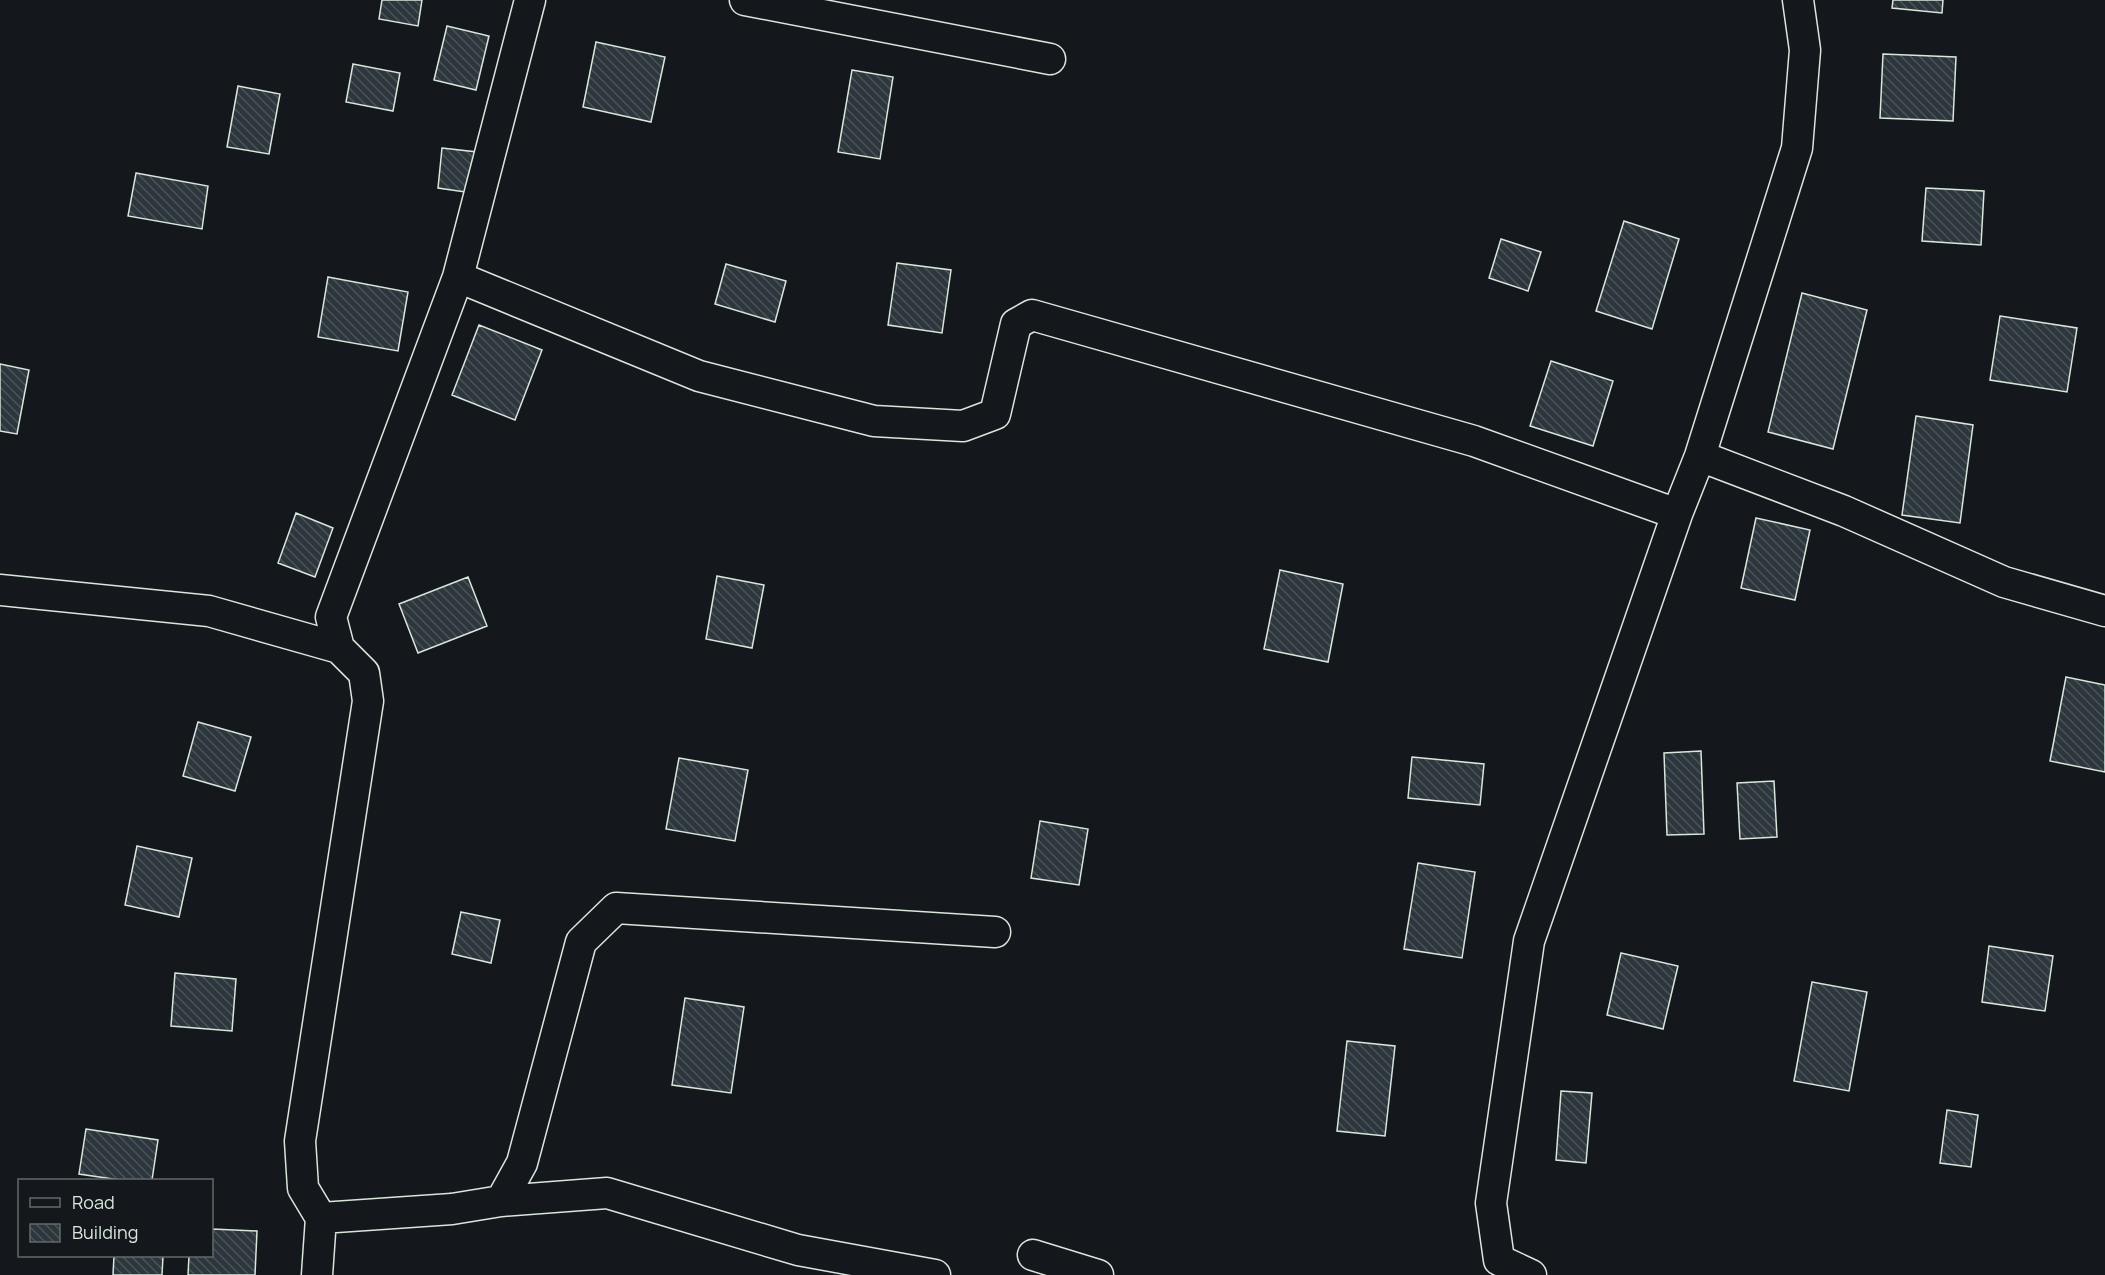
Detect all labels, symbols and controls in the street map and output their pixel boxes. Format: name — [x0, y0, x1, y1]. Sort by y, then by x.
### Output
legend — [18, 1179, 213, 1257]
text: Road — [72, 1190, 115, 1214]
text: Building — [72, 1220, 138, 1244]

